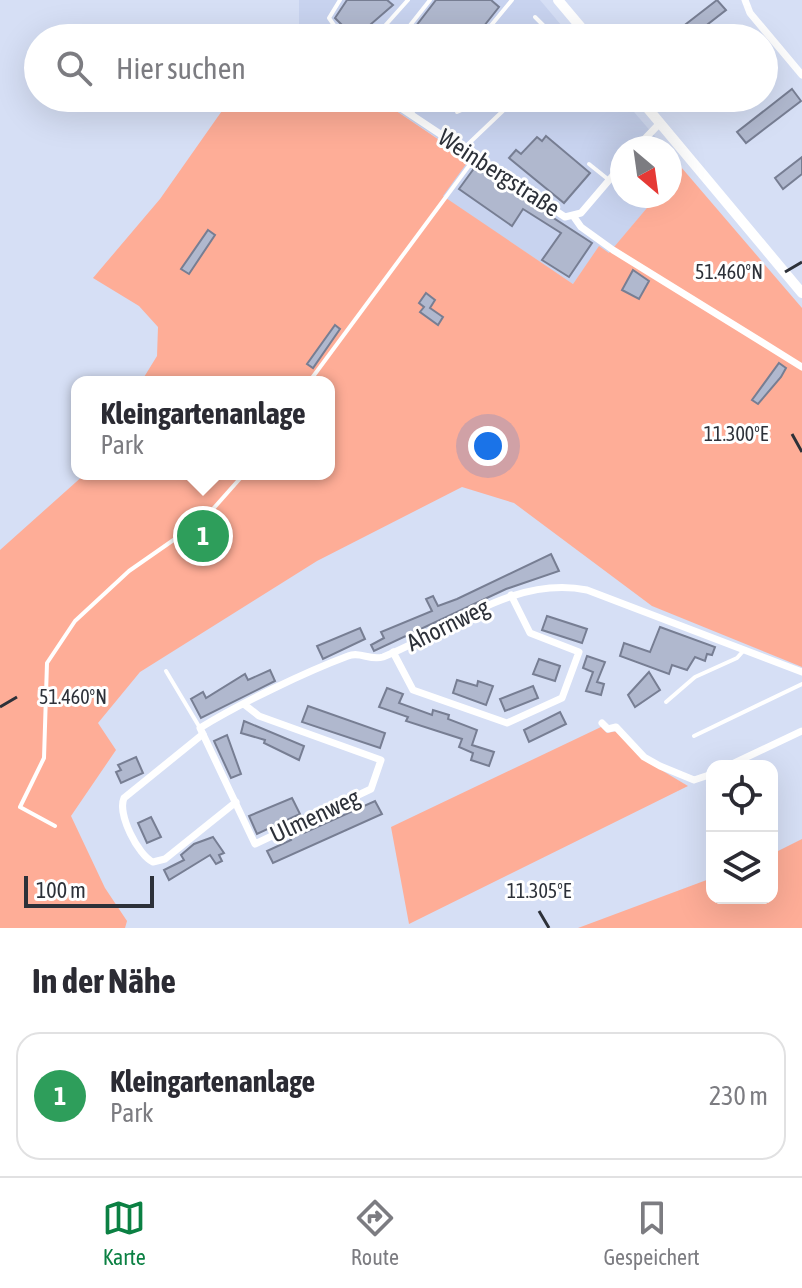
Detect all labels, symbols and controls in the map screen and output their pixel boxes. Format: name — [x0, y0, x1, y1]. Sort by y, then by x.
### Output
search box — [24, 24, 778, 112]
icon: search — [52, 46, 96, 90]
text: Hier suchen — [116, 51, 246, 85]
street label: Weinbergstraße — [434, 123, 565, 222]
north arrow — [610, 136, 682, 208]
text: 51.460°N — [695, 260, 763, 283]
popup — [71, 376, 335, 480]
text: Kleingartenanlage — [100, 396, 306, 430]
text: 11.300°E — [704, 422, 769, 445]
your location — [468, 426, 508, 466]
text: Park — [100, 430, 144, 460]
pin: 1 — [177, 506, 229, 566]
street label: Ahornweg — [402, 593, 494, 656]
text: 51.460°N — [39, 685, 107, 708]
map controls — [706, 760, 778, 904]
button: locate — [706, 760, 778, 832]
street label: Ulmenweg — [266, 783, 364, 848]
button: layers — [706, 832, 778, 904]
scale bar — [24, 872, 154, 908]
text: 100 m — [36, 877, 86, 903]
text: 11.305°E — [507, 879, 572, 902]
text: In der Nähe — [32, 961, 176, 1000]
text: Kleingartenanlage — [110, 1064, 315, 1098]
text: 1 — [54, 1081, 66, 1111]
text: 230 m — [709, 1081, 768, 1111]
text: Park — [110, 1098, 153, 1128]
tab: Karte — [102, 1196, 146, 1270]
tab: Route — [351, 1196, 399, 1270]
tab: Gespeichert — [603, 1196, 700, 1270]

